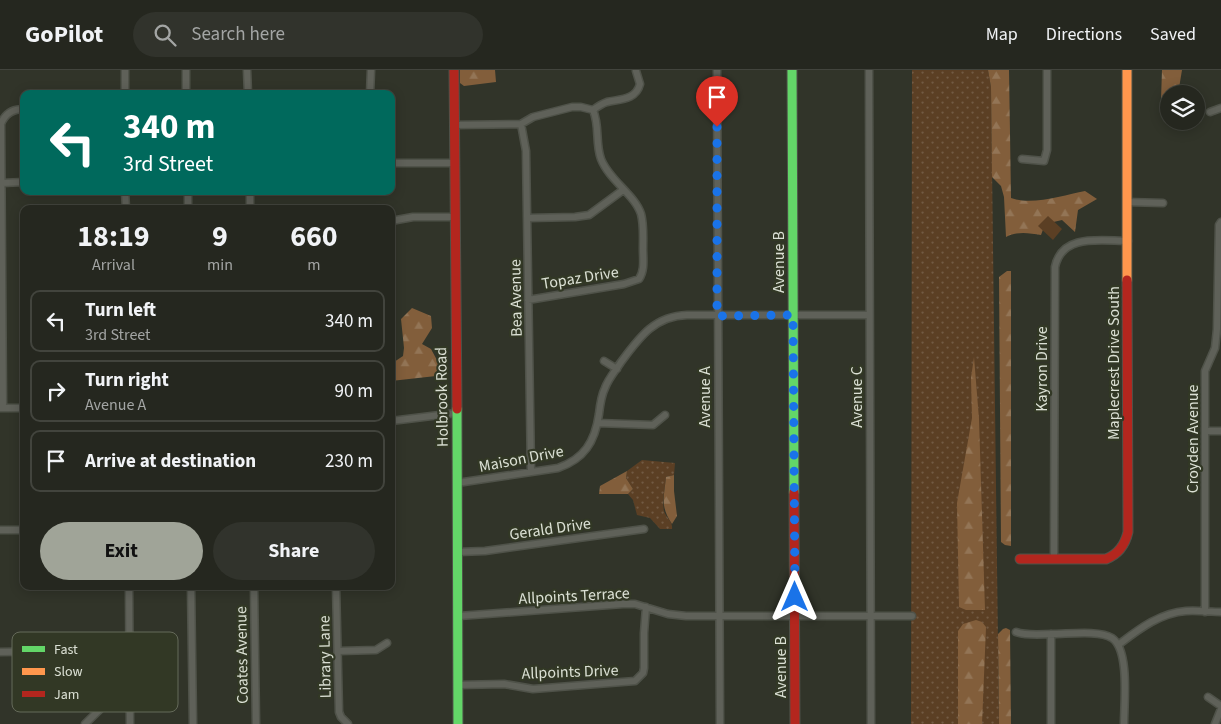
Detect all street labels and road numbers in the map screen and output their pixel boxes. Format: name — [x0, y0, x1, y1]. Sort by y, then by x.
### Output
street label: Avenue B — [768, 231, 790, 293]
street label: Bea Avenue — [504, 259, 528, 337]
street label: Topaz Drive — [540, 261, 620, 295]
street label: Maplecrest Drive South — [1103, 286, 1125, 440]
street label: Kayron Drive — [1031, 326, 1053, 412]
street label: Holbrook Road — [430, 347, 454, 447]
street label: Avenue A — [694, 366, 716, 428]
street label: Avenue C — [846, 366, 868, 428]
street label: Croyden Avenue — [1182, 385, 1204, 493]
street label: Maison Drive — [477, 440, 565, 478]
street label: Gerald Drive — [508, 512, 592, 546]
street label: Allpoints Terrace — [518, 582, 630, 610]
street label: Coates Avenue — [230, 606, 254, 704]
street label: Library Lane — [313, 615, 337, 699]
street label: Avenue B — [770, 636, 792, 698]
street label: Allpoints Drive — [521, 659, 619, 685]

